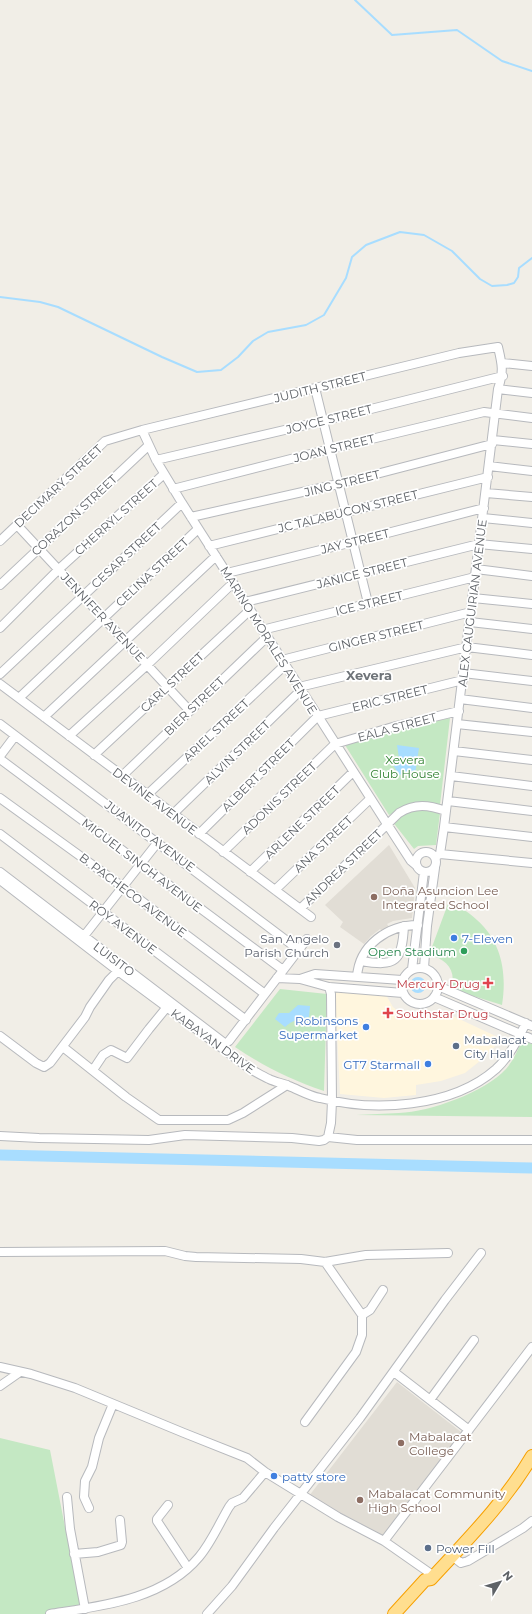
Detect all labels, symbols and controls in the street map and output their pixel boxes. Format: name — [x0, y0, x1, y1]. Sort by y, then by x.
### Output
street label: JUDITH STREET — [271, 368, 368, 406]
street label: JOYCE STREET — [283, 401, 374, 437]
street label: JOAN STREET — [291, 431, 376, 466]
street label: DECIMARY STREET — [11, 441, 105, 531]
street label: JING STREET — [302, 466, 382, 500]
street label: CORAZON STREET — [28, 471, 120, 559]
street label: CHERRYL STREET — [71, 476, 161, 558]
street label: JC TALABUCON STREET — [275, 486, 420, 536]
street label: ALEX CAUGUIRIAN AVENUE — [454, 518, 490, 688]
street label: CESAR STREET — [88, 519, 164, 591]
street label: JAY STREET — [318, 525, 391, 557]
street label: CELINA STREET — [112, 534, 192, 610]
street label: JANICE STREET — [314, 554, 409, 592]
street label: MARINO MORALES AVENUE — [217, 563, 321, 717]
street label: JENNIFER AVENUE — [57, 569, 148, 665]
street label: ICE STREET — [334, 587, 404, 619]
street label: GINGER STREET — [327, 617, 425, 655]
street label: CARL STREET — [137, 649, 207, 715]
district label: Xevera — [346, 667, 392, 683]
street label: BIER STREET — [161, 673, 227, 739]
street label: ERIC STREET — [350, 681, 430, 715]
street label: ARIEL STREET — [180, 695, 252, 764]
street label: EALA STREET — [356, 709, 438, 745]
street label: ALVIN STREET — [201, 717, 273, 787]
street label: ALBERT STREET — [218, 735, 298, 815]
park label: Xevera Club House — [370, 752, 440, 781]
street label: ADONIS STREET — [238, 758, 320, 838]
street label: DEVINE AVENUE — [110, 764, 200, 838]
street label: ARLENE STREET — [261, 782, 343, 862]
street label: JUANITO AVENUE — [101, 797, 198, 875]
street label: ANA STREET — [290, 812, 356, 876]
street label: MIGUEL SINGH AVENUE — [79, 815, 205, 915]
street label: ANDREA STREET — [301, 826, 385, 908]
street label: B. PACHECO AVENUE — [76, 850, 190, 940]
place label: Doña Asuncion Lee Integrated School — [382, 883, 499, 912]
marker: Doña Asuncion Lee Integrated School — [369, 892, 379, 902]
street label: ROY AVENUE — [86, 897, 160, 957]
place label: San Angelo Parish Church — [244, 931, 329, 960]
place label: 7-Eleven — [462, 931, 513, 946]
marker: 7-Eleven — [449, 933, 459, 943]
street label: LUISITO — [90, 939, 138, 979]
marker: San Angelo Parish Church — [332, 940, 342, 950]
place label: Open Stadium — [368, 944, 456, 959]
marker: Open Stadium — [459, 946, 469, 956]
place label: Mercury Drug — [396, 976, 480, 991]
marker: Mercury Drug — [483, 978, 493, 988]
street label: KABAYAN DRIVE — [168, 1005, 258, 1077]
place label: Southstar Drug — [396, 1006, 489, 1021]
marker: Southstar Drug — [383, 1008, 393, 1018]
place label: Robinsons Supermarket — [279, 1013, 358, 1042]
marker: Robinsons Supermarket — [361, 1022, 371, 1032]
place label: Mabalacat City Hall — [464, 1032, 527, 1061]
marker: Mabalacat City Hall — [451, 1041, 461, 1051]
place label: GT7 Starmall — [343, 1057, 420, 1072]
marker: GT7 Starmall — [423, 1059, 433, 1069]
place label: Mabalacat College — [409, 1429, 472, 1458]
marker: Mabalacat College — [396, 1438, 406, 1448]
place label: patty store — [282, 1469, 346, 1484]
marker: patty store — [269, 1471, 279, 1481]
place label: Mabalacat Community High School — [368, 1486, 506, 1515]
marker: Mabalacat Community High School — [355, 1495, 365, 1505]
place label: Power Fill — [436, 1541, 495, 1556]
marker: Power Fill — [423, 1543, 433, 1553]
north arrow — [480, 1562, 520, 1602]
text: N — [500, 1568, 516, 1584]

